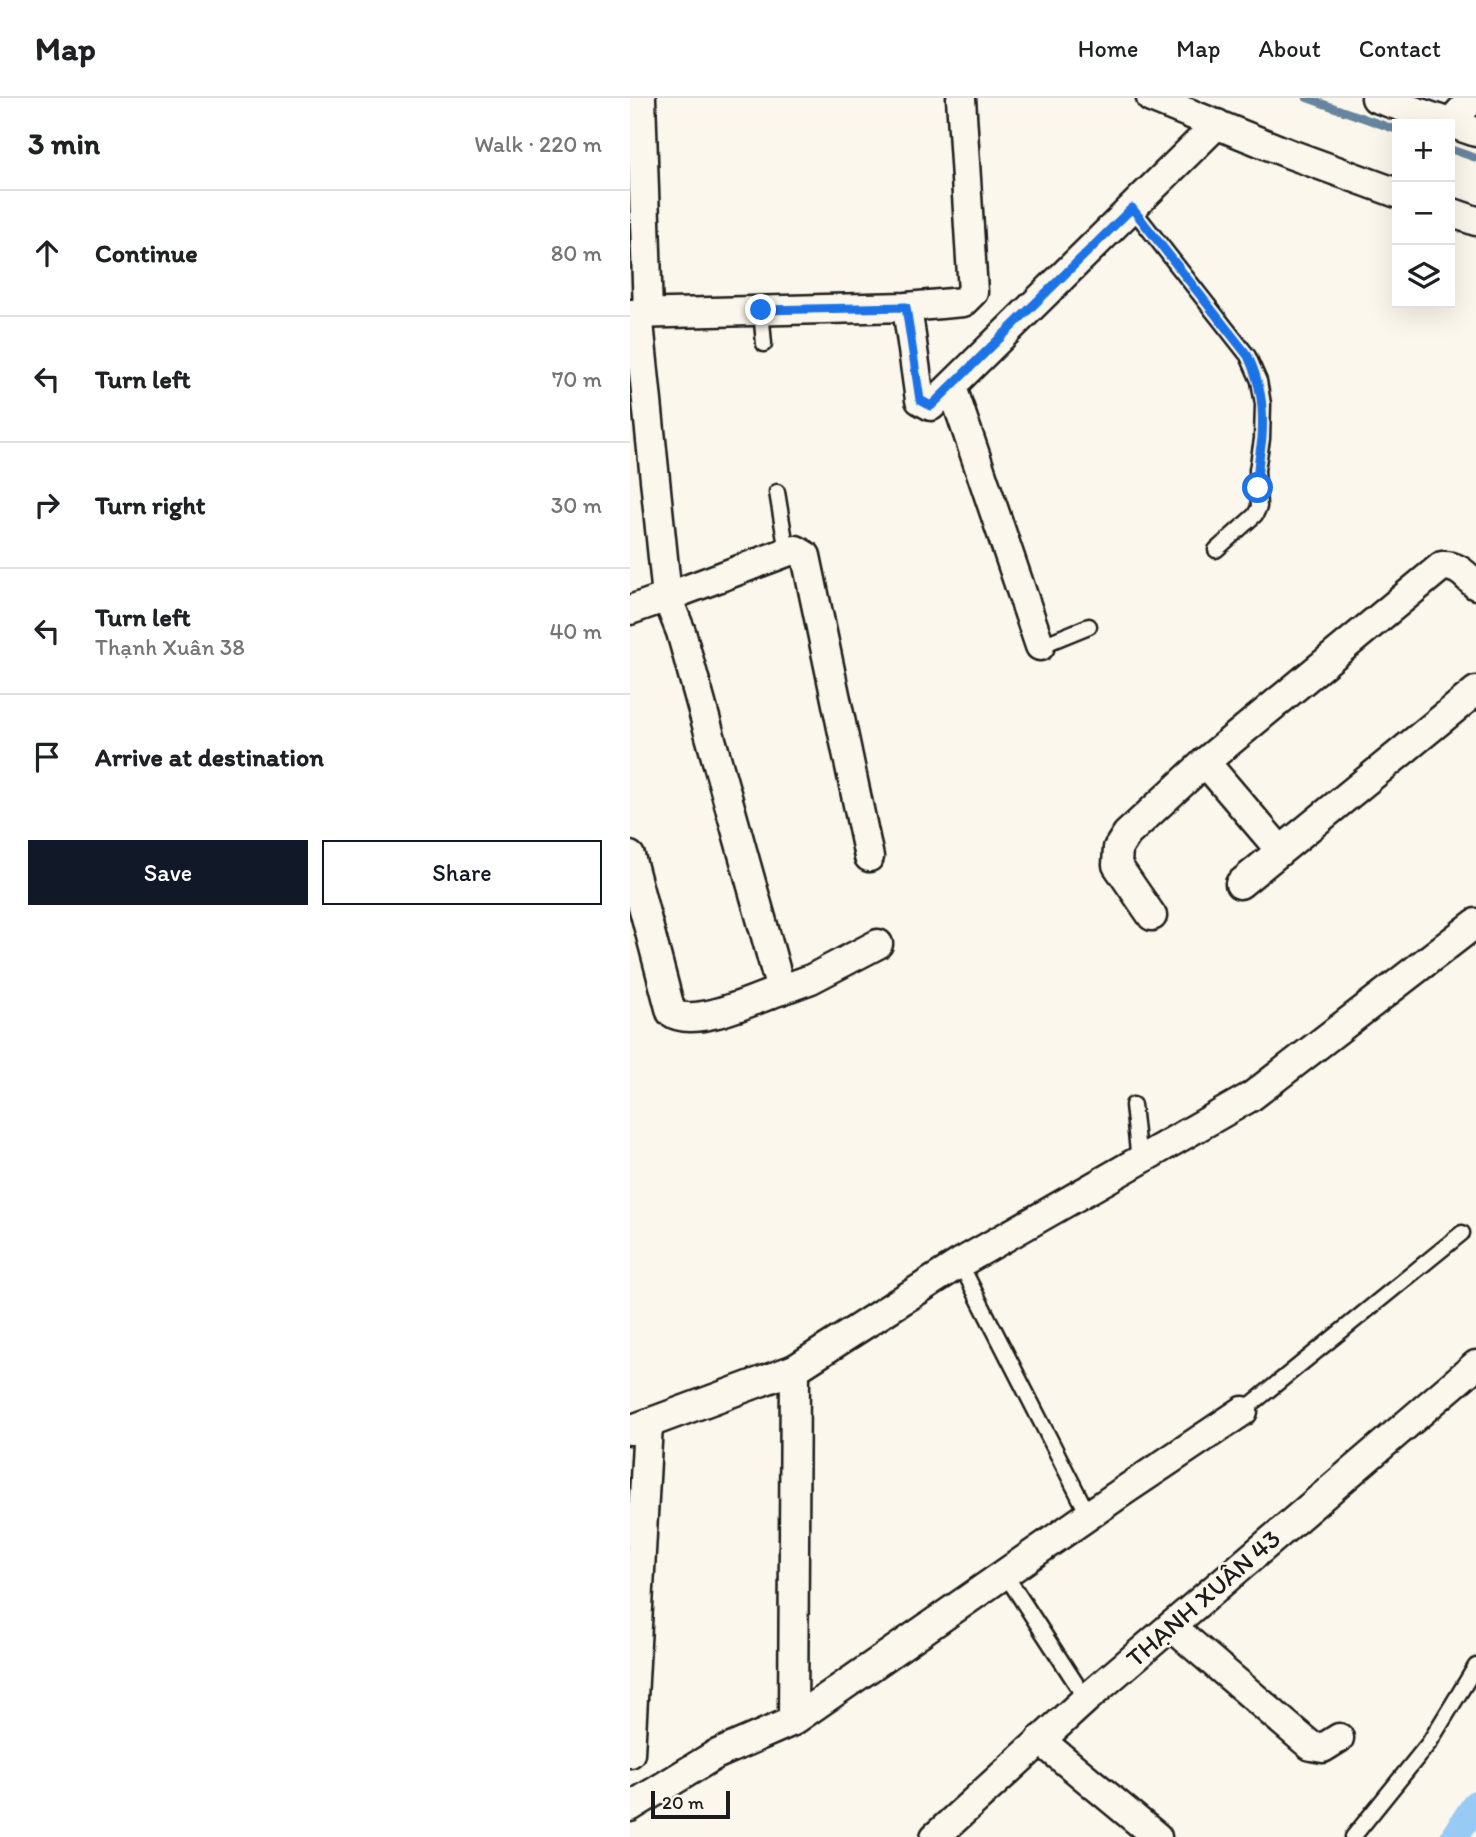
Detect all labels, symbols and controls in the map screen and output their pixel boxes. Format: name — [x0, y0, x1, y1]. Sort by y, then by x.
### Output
text: Map — [35, 29, 96, 68]
text: Home — [1078, 34, 1138, 63]
text: Map — [1176, 34, 1220, 63]
text: About — [1258, 34, 1321, 63]
text: Contact — [1359, 34, 1441, 63]
map controls — [1392, 119, 1455, 308]
button: + — [1392, 119, 1455, 182]
text: 3 min — [28, 125, 100, 162]
text: Walk · 220 m — [474, 130, 602, 158]
button: − — [1392, 182, 1455, 245]
icon: ahead — [28, 234, 66, 272]
text: Continue — [95, 237, 198, 269]
text: 80 m — [551, 239, 602, 267]
button: layers — [1392, 245, 1455, 308]
route end — [745, 294, 776, 325]
icon: left — [28, 360, 66, 398]
text: Turn left — [95, 363, 191, 395]
text: 70 m — [552, 365, 602, 393]
route start — [1242, 472, 1273, 503]
icon: right — [28, 486, 66, 524]
text: Turn right — [95, 489, 206, 521]
text: 30 m — [551, 491, 602, 519]
text: Turn left — [95, 601, 191, 633]
icon: left — [28, 612, 66, 650]
text: 40 m — [549, 617, 602, 645]
text: Thạnh Xuân 38 — [95, 633, 245, 661]
icon: arrive — [28, 738, 66, 776]
text: Arrive at destination — [95, 741, 324, 773]
button: Save — [28, 840, 308, 905]
button: Share — [322, 840, 602, 905]
street label: THẠNH XUÂN 43 — [1119, 1522, 1287, 1674]
scale bar — [651, 1788, 730, 1820]
text: 20 m — [662, 1791, 704, 1814]

